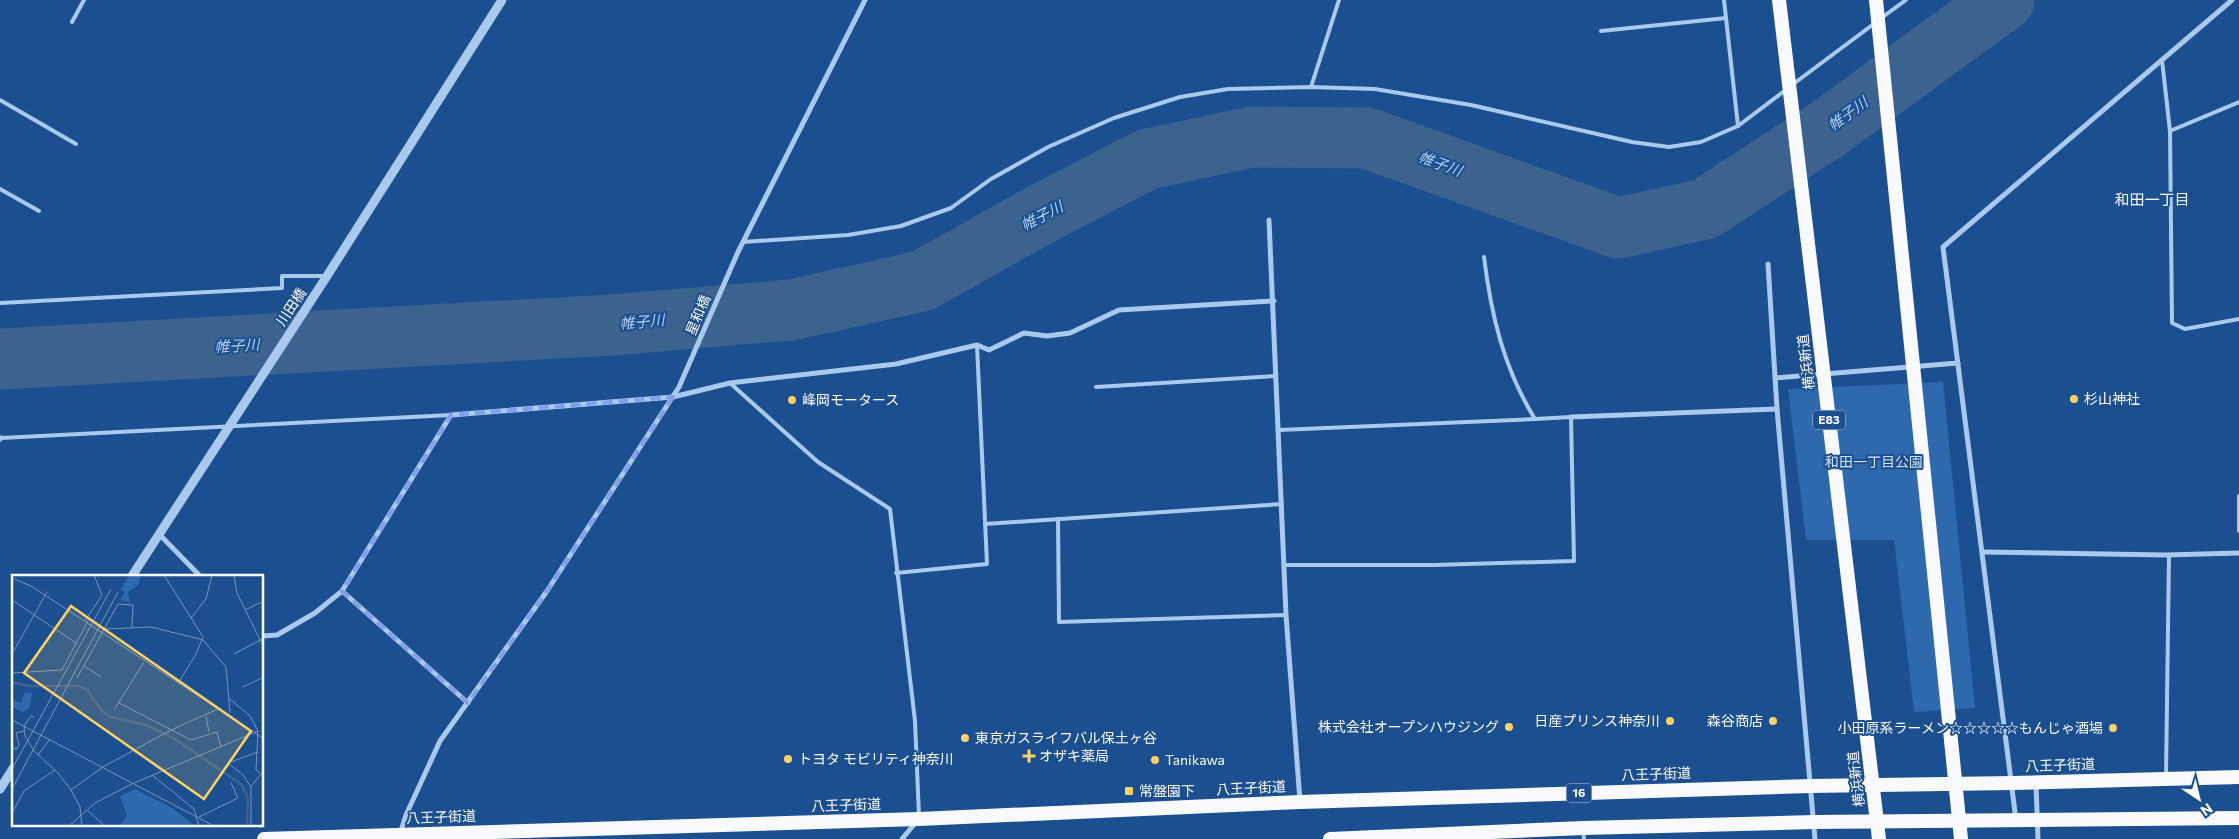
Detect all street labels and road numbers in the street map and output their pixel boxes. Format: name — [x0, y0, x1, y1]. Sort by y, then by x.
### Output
street label: 川田橋 — [272, 285, 309, 329]
street label: 星和橋 — [682, 292, 714, 337]
street label: 横浜新道 — [1794, 333, 1817, 391]
road number: E83 — [1813, 410, 1845, 430]
street label: 横浜新道 — [1844, 750, 1867, 808]
street label: 八王子街道 — [2025, 755, 2095, 774]
street label: 八王子街道 — [1621, 764, 1691, 783]
street label: 八王子街道 — [1216, 777, 1286, 798]
road number: 16 — [1566, 784, 1592, 802]
street label: 八王子街道 — [811, 795, 881, 814]
street label: 八王子街道 — [406, 807, 476, 826]

